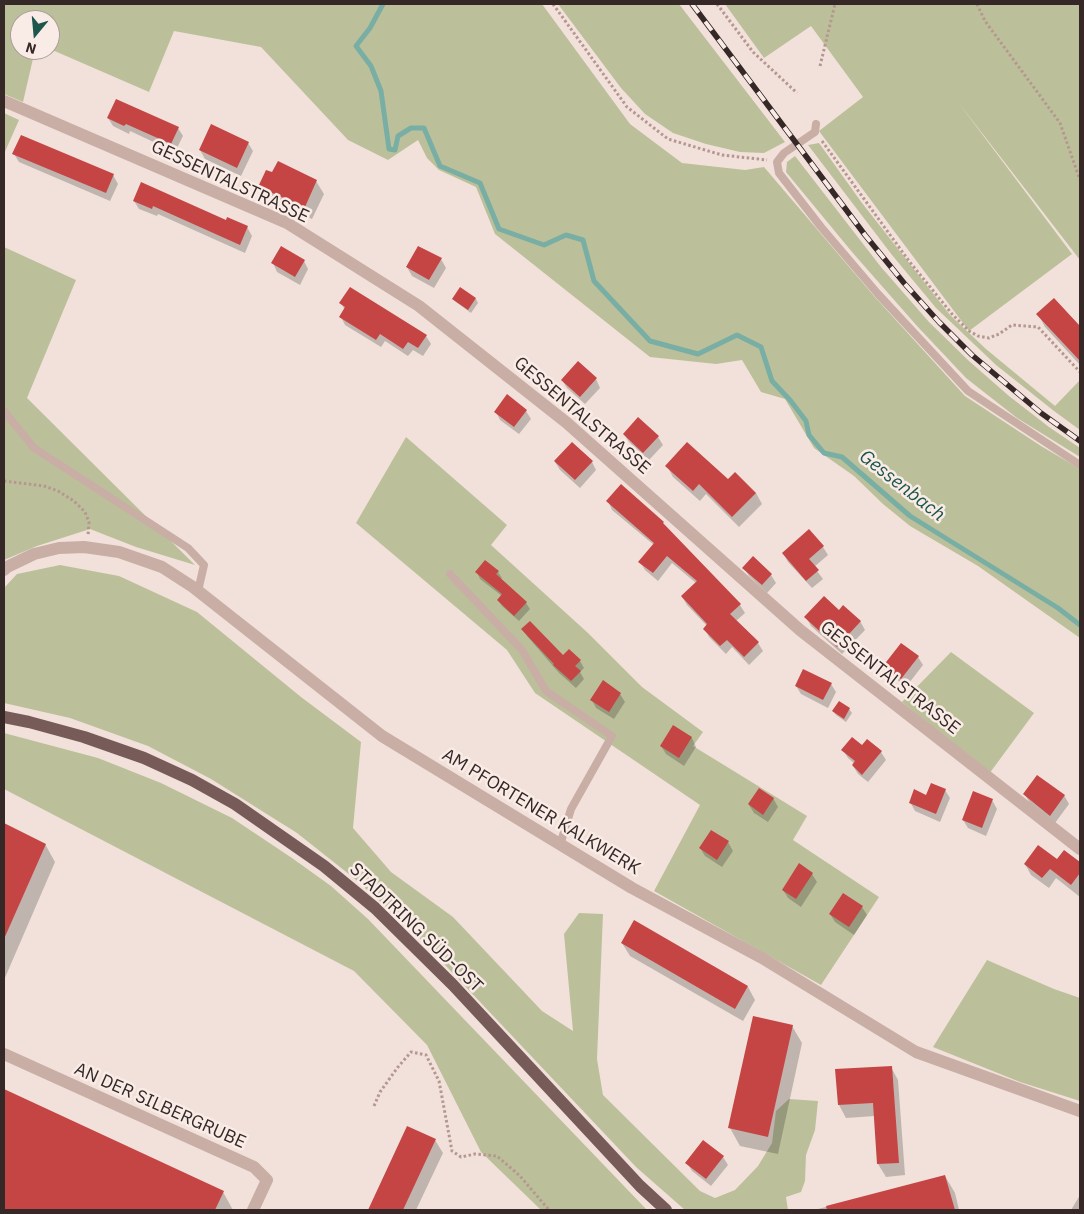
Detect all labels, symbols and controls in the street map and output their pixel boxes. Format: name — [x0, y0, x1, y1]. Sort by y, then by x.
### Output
north arrow — [10, 10, 60, 60]
text: N — [23, 38, 38, 58]
street label: GESSENTALSTRASSE — [148, 136, 312, 228]
street label: GESSENTALSTRASSE — [509, 353, 655, 479]
water label: Gessenbach — [855, 445, 949, 527]
street label: GESSENTALSTRASSE — [816, 617, 964, 739]
street label: AM PFORTENER KALKWERK — [438, 744, 644, 880]
street label: STADTRING SÜD-OST — [345, 859, 487, 997]
street label: AN DER SILBERGRUBE — [71, 1058, 249, 1154]

